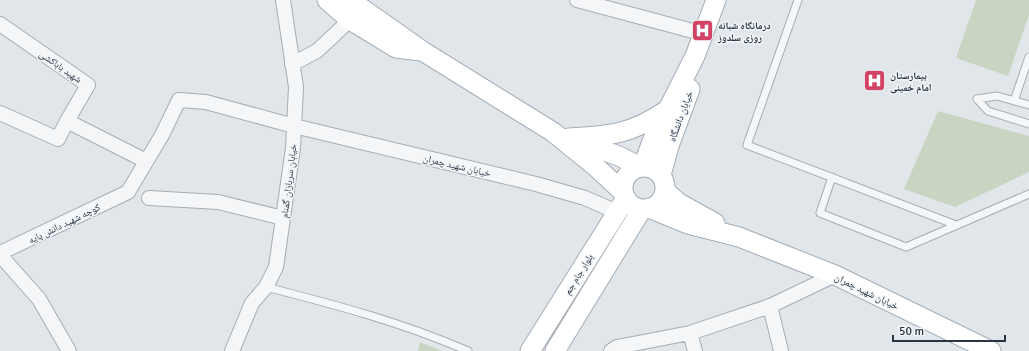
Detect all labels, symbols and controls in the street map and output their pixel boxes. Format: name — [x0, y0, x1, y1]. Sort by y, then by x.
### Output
hospital icon: درمانگاه شبانه روزی سلدوز — [690, 18, 716, 44]
place label: درمانگاه شبانه روزی سلدوز — [717, 20, 771, 44]
street label: شهید باباکشی — [37, 48, 84, 86]
hospital icon: بیمارستان امام خمینی — [861, 68, 887, 94]
place label: بیمارستان امام خمینی — [890, 70, 932, 94]
street label: خیابان دانشگاه — [666, 89, 696, 143]
street label: خیابان سربازان گمنام — [278, 143, 301, 219]
street label: خیابان شهید چمران — [422, 152, 493, 180]
street label: کوچه شهید دانش پایه — [27, 201, 102, 247]
street label: بلوار جام جم — [562, 252, 597, 298]
street label: خیابان شهید چمران — [833, 271, 901, 313]
scale bar — [893, 317, 1005, 343]
text: 50 m — [899, 324, 924, 339]

